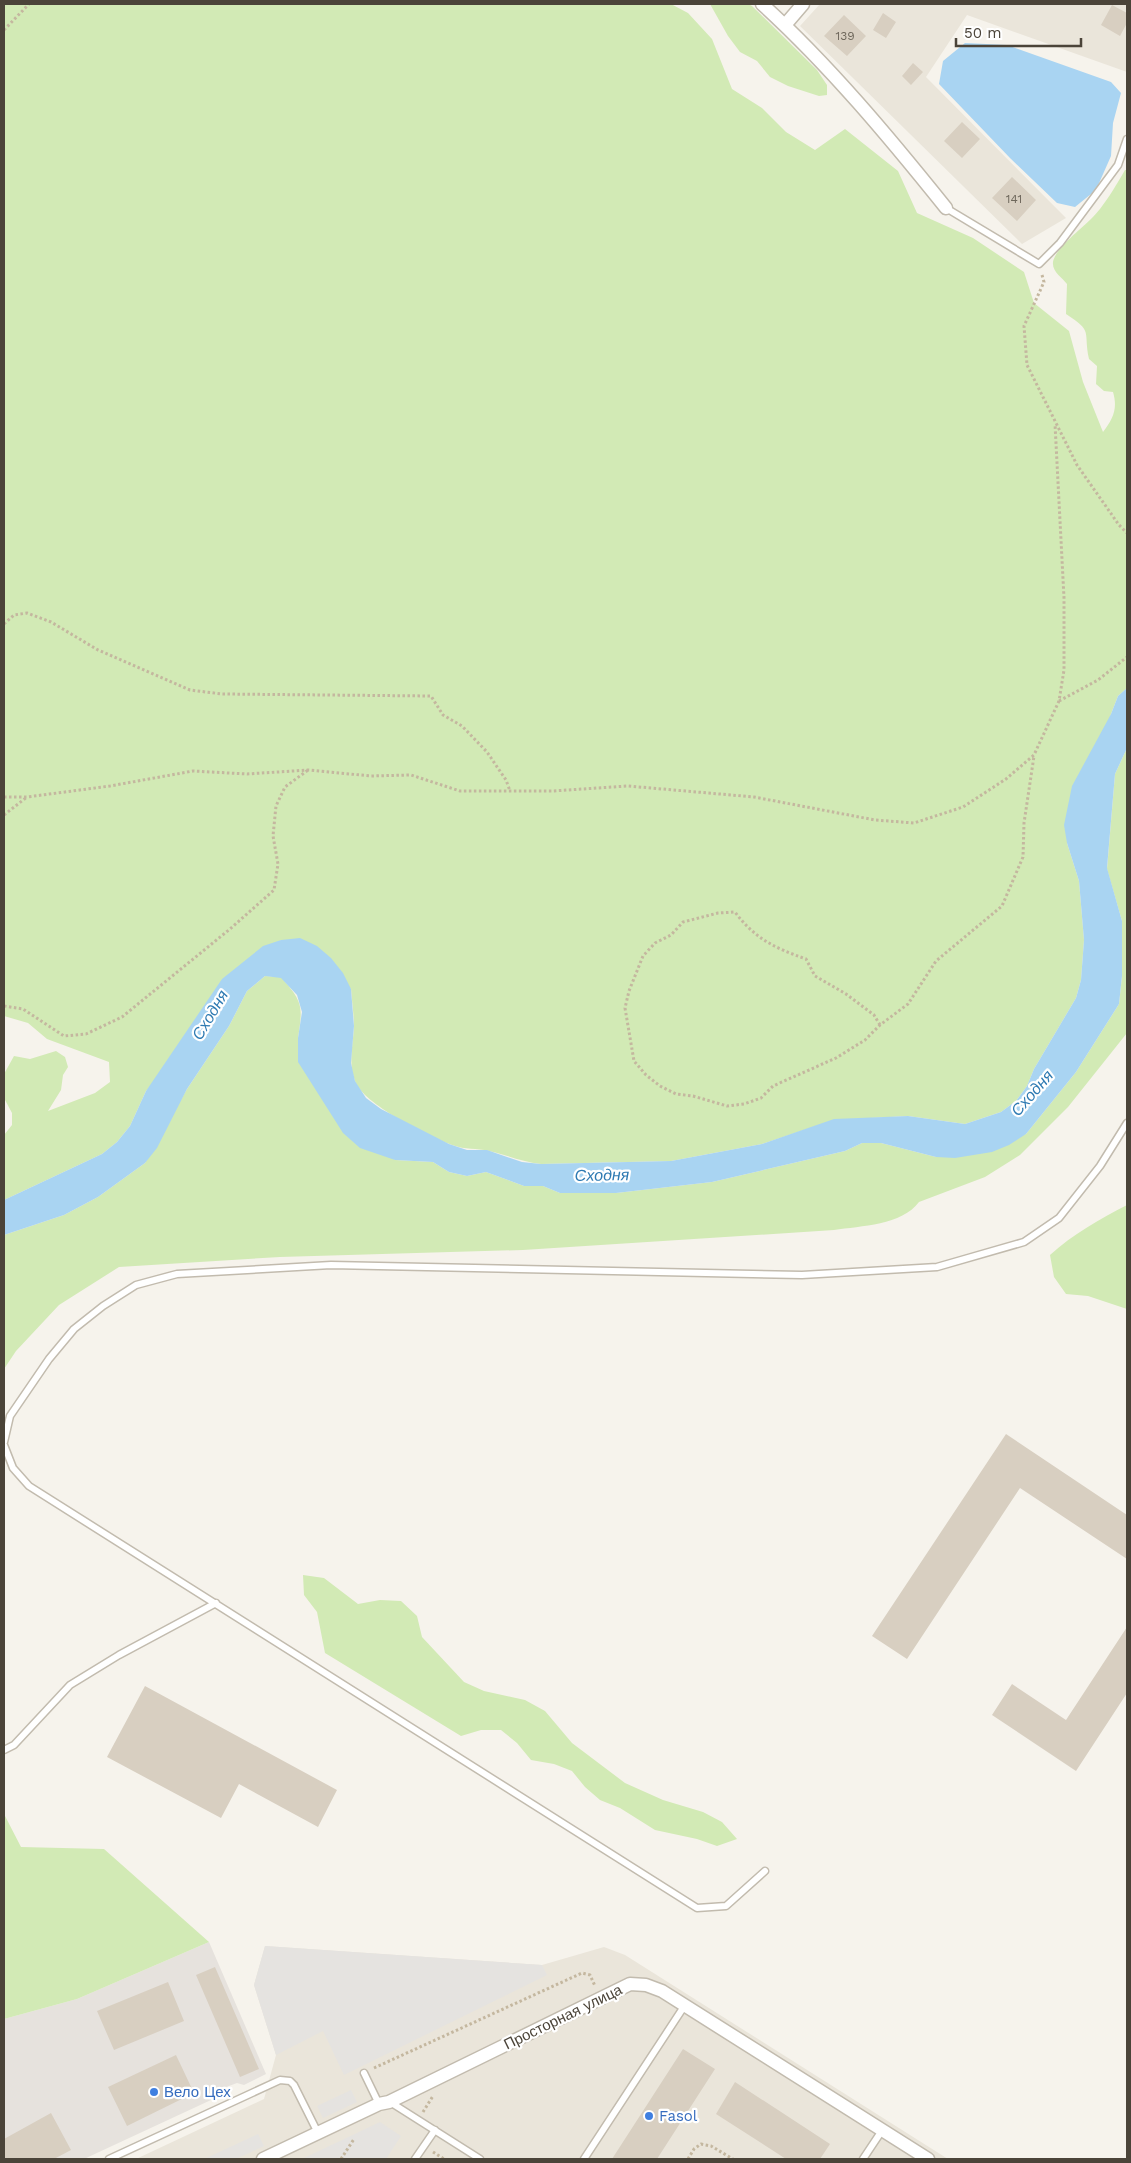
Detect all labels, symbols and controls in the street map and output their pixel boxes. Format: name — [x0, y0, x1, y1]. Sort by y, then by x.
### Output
scale bar — [956, 15, 1081, 47]
text: 50 m — [964, 24, 1001, 42]
house number: 139 — [835, 29, 855, 43]
house number: 141 — [1006, 192, 1022, 206]
water label: Сходня — [188, 986, 232, 1043]
water label: Сходня — [1007, 1066, 1057, 1120]
water label: Сходня — [575, 1165, 630, 1185]
street label: Просторная улица — [501, 1980, 626, 2053]
place label: Вело Цех — [164, 2083, 231, 2101]
marker: Вело Цех — [148, 2086, 160, 2098]
place label: Fasol — [659, 2107, 698, 2125]
marker: Fasol — [643, 2110, 655, 2122]

